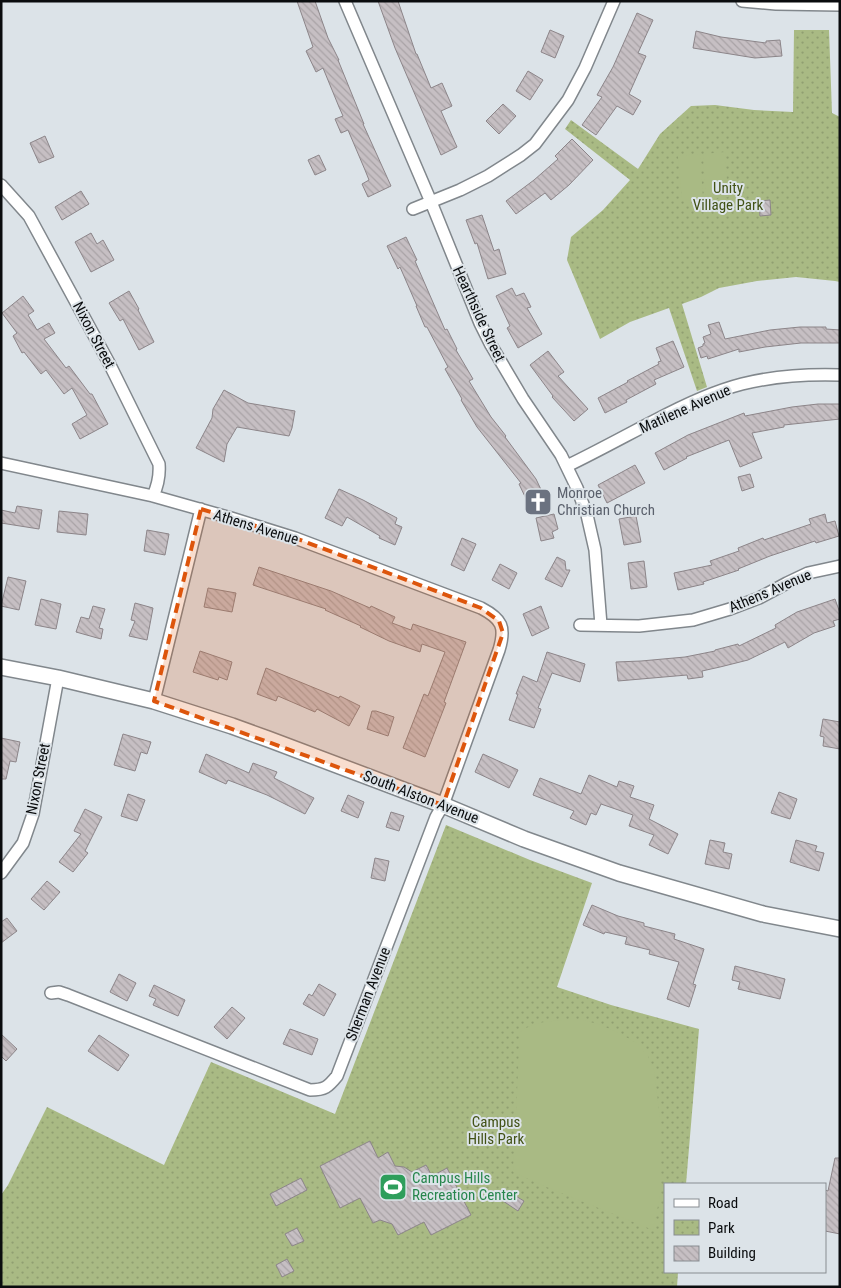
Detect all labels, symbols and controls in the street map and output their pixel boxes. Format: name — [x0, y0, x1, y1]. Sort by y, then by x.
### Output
park label: Unity Village Park — [693, 179, 764, 214]
street label: Hearthside Street — [449, 263, 509, 365]
street label: Nixon Street — [69, 299, 119, 371]
street label: Matilene Avenue — [637, 381, 733, 437]
place label: Monroe Christian Church — [557, 484, 655, 519]
church icon: Monroe Christian Church — [523, 487, 553, 517]
street label: Athens Avenue — [211, 506, 301, 548]
street label: Athens Avenue — [726, 566, 814, 616]
street label: Nixon Street — [22, 742, 54, 816]
street label: South Alston Avenue — [361, 767, 481, 827]
street label: Sherman Avenue — [342, 945, 394, 1043]
park label: Campus Hills Park — [468, 1113, 525, 1148]
place label: Campus Hills Recreation Center — [412, 1169, 518, 1204]
sports icon: Campus Hills Recreation Center — [378, 1172, 408, 1202]
legend — [664, 1183, 826, 1273]
text: Road — [708, 1194, 738, 1212]
text: Park — [708, 1219, 735, 1237]
text: Building — [708, 1244, 756, 1262]

